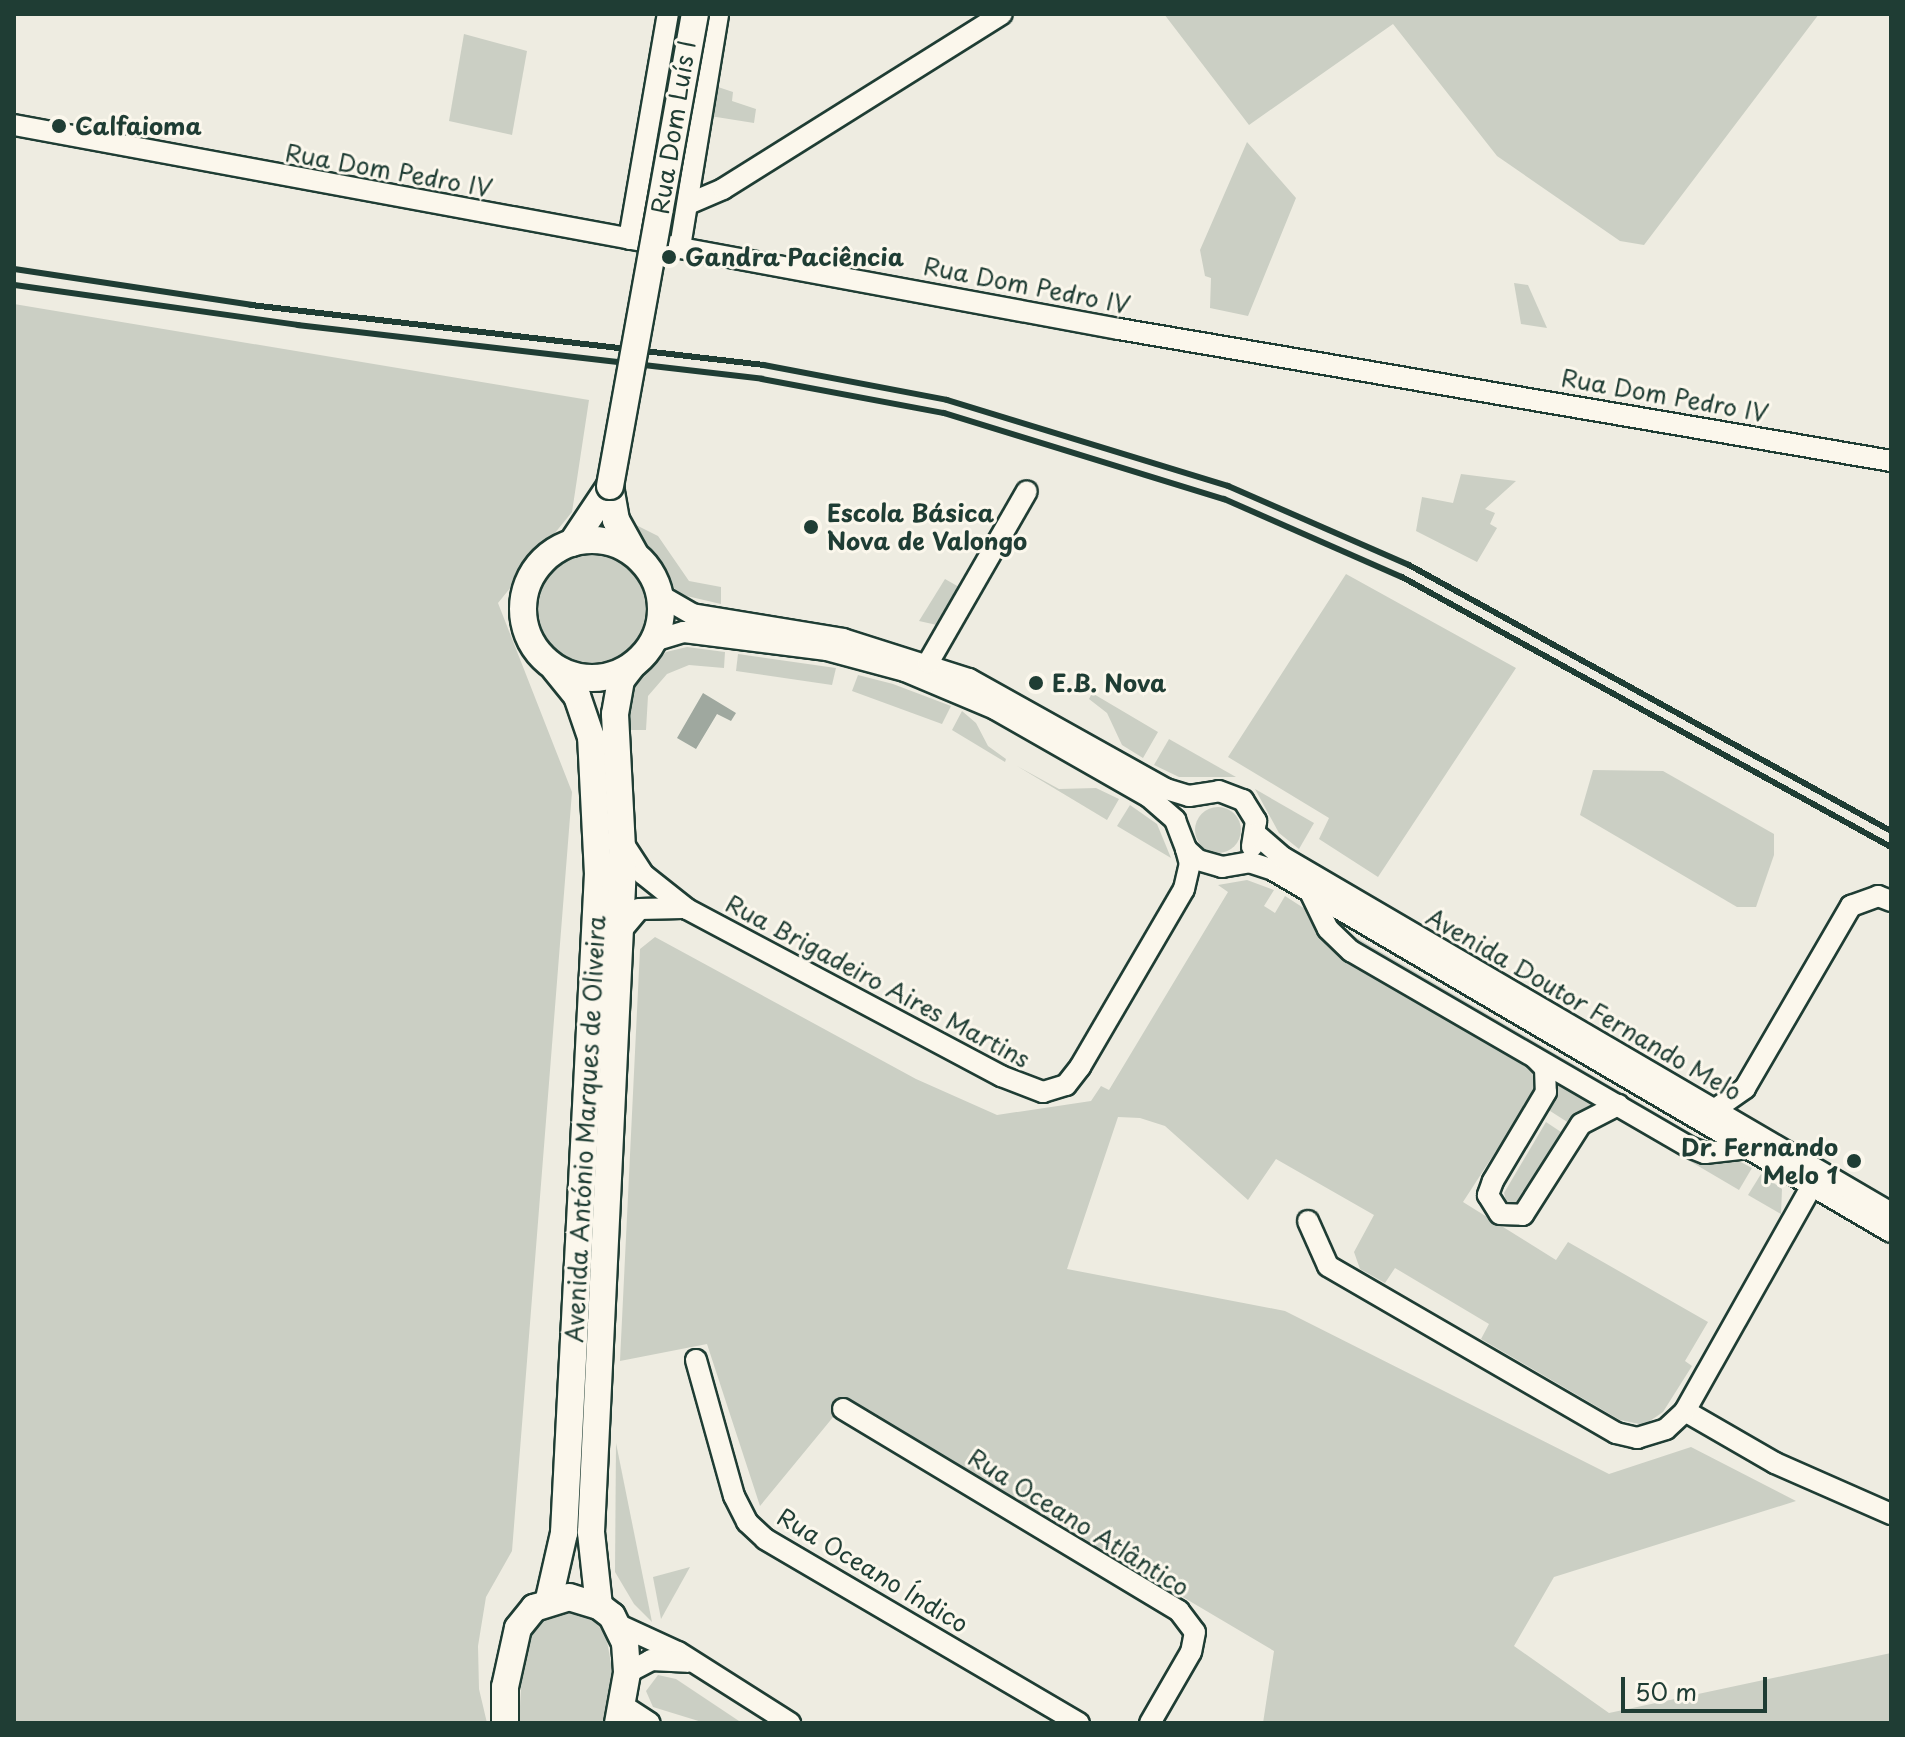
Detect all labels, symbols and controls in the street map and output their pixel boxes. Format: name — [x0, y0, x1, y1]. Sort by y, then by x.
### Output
street label: Rua Dom Luís I — [645, 38, 701, 216]
place label: Calfaioma — [75, 112, 202, 140]
marker: Calfaioma — [50, 117, 68, 135]
street label: Rua Dom Pedro IV — [282, 137, 496, 203]
place label: Gandra Paciência — [685, 243, 903, 271]
marker: Gandra Paciência — [660, 248, 678, 266]
street label: Rua Dom Pedro IV — [920, 251, 1134, 319]
street label: Rua Dom Pedro IV — [1558, 362, 1772, 428]
place label: Escola Básica Nova de Valongo — [827, 499, 1029, 555]
marker: Escola Básica Nova de Valongo — [802, 518, 820, 536]
place label: E.B. Nova — [1052, 669, 1166, 697]
marker: E.B. Nova — [1027, 674, 1045, 692]
street label: Rua Brigadeiro Aires Martins — [720, 888, 1036, 1074]
street label: Avenida Doutor Fernando Melo — [1421, 901, 1747, 1107]
street label: Avenida António Marques de Oliveira — [559, 913, 611, 1345]
place label: Dr. Fernando Melo 1 — [1679, 1133, 1838, 1189]
marker: Dr. Fernando Melo 1 — [1845, 1152, 1863, 1170]
street label: Rua Oceano Atlântico — [964, 1442, 1194, 1602]
street label: Rua Oceano Índico — [773, 1502, 973, 1638]
scale bar — [1625, 1661, 1771, 1711]
text: 50 m — [1635, 1673, 1697, 1709]

